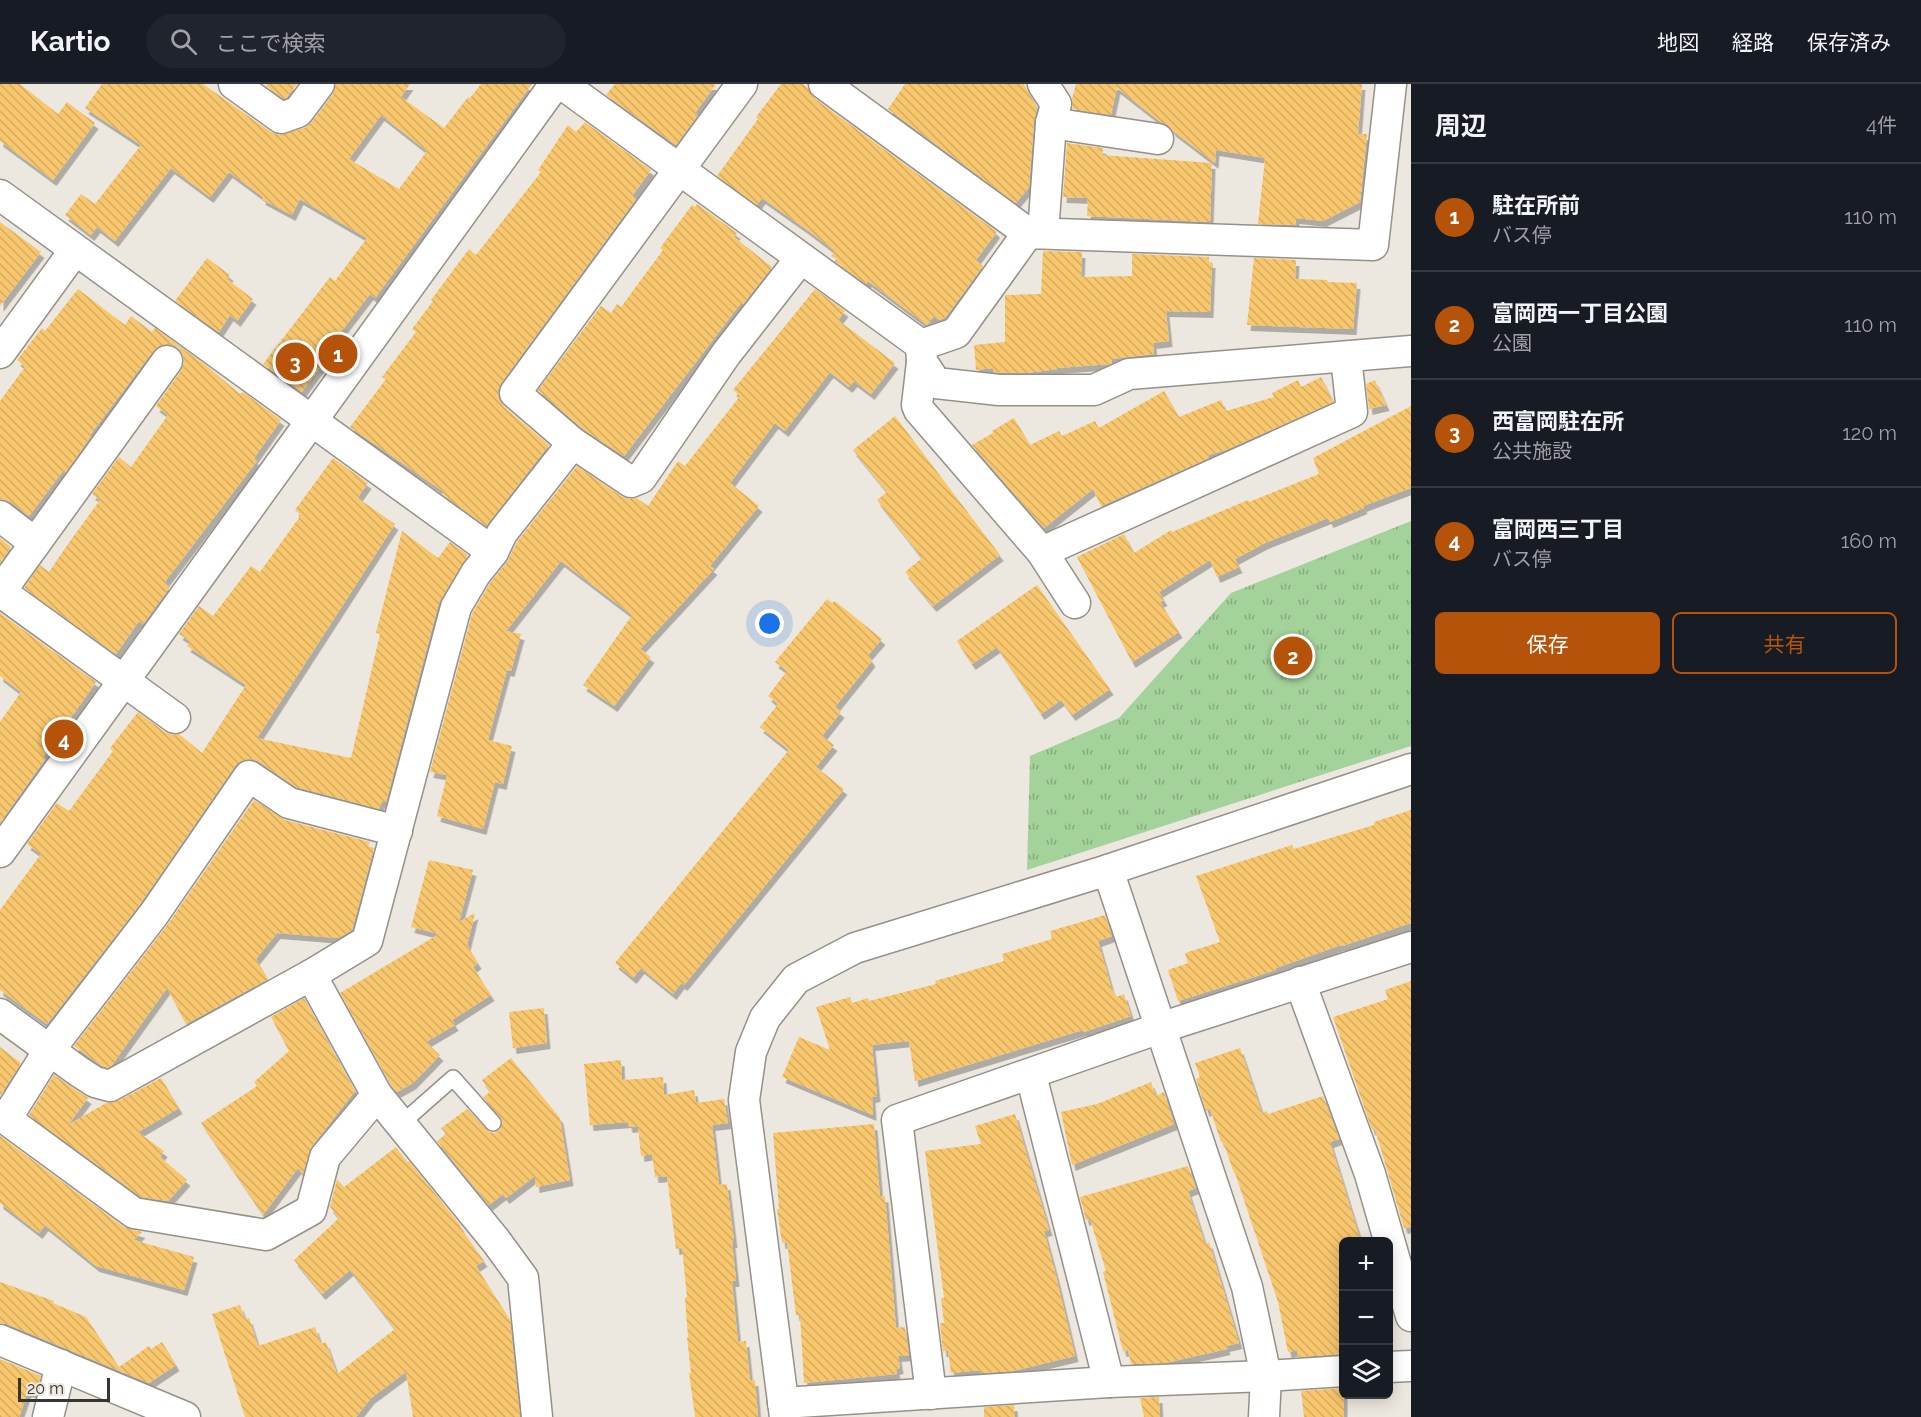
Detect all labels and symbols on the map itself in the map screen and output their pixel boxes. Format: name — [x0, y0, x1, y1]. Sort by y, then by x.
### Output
pin: 1 — [318, 332, 358, 376]
pin: 3 — [276, 340, 314, 384]
your location — [755, 609, 784, 638]
pin: 2 — [1274, 634, 1312, 678]
pin: 4 — [44, 716, 84, 762]
scale bar — [18, 1375, 110, 1402]

